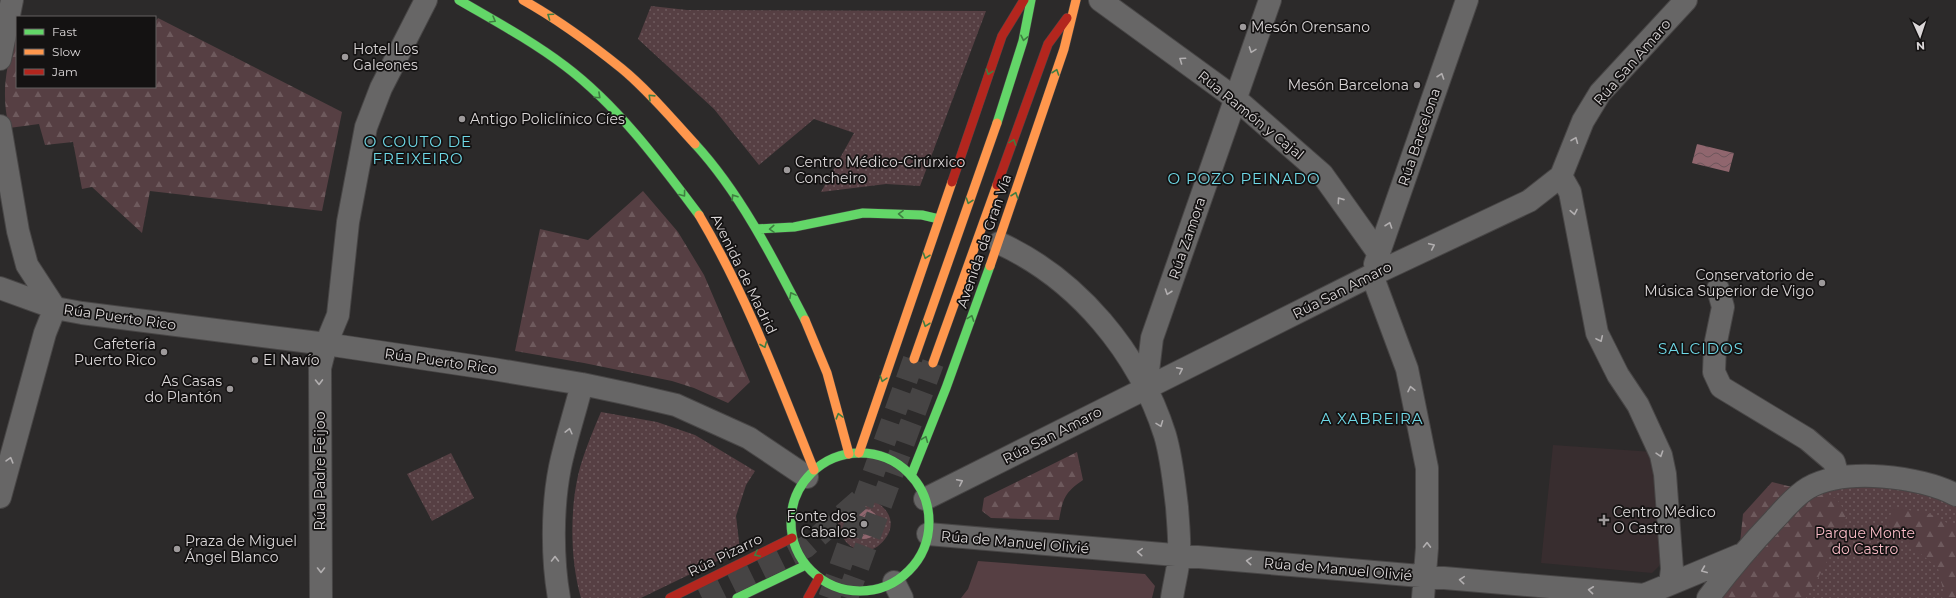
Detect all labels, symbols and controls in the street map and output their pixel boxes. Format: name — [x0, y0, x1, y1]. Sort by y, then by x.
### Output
one-way arrow — [547, 13, 554, 21]
one-way arrow — [489, 15, 496, 22]
street label: Rúa San Amaro — [1590, 15, 1675, 109]
legend — [16, 16, 156, 88]
north arrow — [1900, 16, 1940, 56]
place label: Mesón Orensano — [1251, 18, 1370, 36]
marker: Mesón Orensano — [1238, 22, 1248, 32]
text: Fast — [52, 24, 77, 39]
one-way arrow — [1020, 35, 1028, 41]
text: N — [1916, 39, 1925, 53]
place label: Hotel Los Galeones — [353, 40, 418, 74]
text: Slow — [52, 44, 81, 59]
one-way arrow — [1248, 46, 1256, 53]
marker: Hotel Los Galeones — [340, 52, 350, 62]
one-way arrow — [1179, 57, 1186, 65]
text: Jam — [51, 64, 78, 79]
street label: Rúa Ramón y Cajal — [1194, 67, 1308, 163]
one-way arrow — [985, 69, 994, 76]
one-way arrow — [1052, 69, 1060, 76]
one-way arrow — [1436, 72, 1445, 79]
place label: Mesón Barcelona — [1288, 76, 1409, 94]
marker: Mesón Barcelona — [1412, 80, 1422, 90]
street label: Rúa Barcelona — [1394, 86, 1444, 188]
one-way arrow — [593, 91, 600, 98]
one-way arrow — [648, 94, 656, 102]
place label: Antigo Policlínico Cíes — [470, 110, 625, 128]
marker: Antigo Policlínico Cíes — [457, 114, 467, 124]
district label: O COUTO DE FREIXEIRO — [364, 132, 472, 168]
one-way arrow — [1571, 137, 1579, 144]
one-way arrow — [1008, 139, 1017, 146]
place label: Centro Médico-Cirúrxico Concheiro — [795, 153, 966, 187]
marker: Centro Médico-Cirúrxico Concheiro — [782, 165, 792, 175]
district label: O POZO PEINADO — [1168, 169, 1321, 188]
street label: Avenida da Gran Vía — [953, 172, 1015, 310]
one-way arrow — [678, 189, 685, 196]
one-way arrow — [1010, 192, 1019, 199]
one-way arrow — [731, 194, 739, 201]
street label: Rúa Zamora — [1165, 195, 1209, 281]
one-way arrow — [1338, 197, 1345, 204]
one-way arrow — [966, 198, 974, 205]
one-way arrow — [898, 209, 904, 218]
one-way arrow — [1570, 209, 1578, 215]
street label: Avenida de Madrid — [707, 211, 781, 337]
one-way arrow — [1384, 221, 1392, 228]
one-way arrow — [769, 224, 775, 233]
one-way arrow — [1428, 243, 1435, 251]
one-way arrow — [922, 253, 931, 260]
street label: Rúa San Amaro — [1289, 257, 1395, 323]
place label: Conservatorio de Música Superior de Vigo — [1644, 266, 1814, 300]
marker: Conservatorio de Música Superior de Vigo — [1817, 278, 1827, 288]
one-way arrow — [1165, 288, 1173, 295]
one-way arrow — [789, 292, 797, 300]
street label: Rúa Puerto Rico — [63, 300, 178, 334]
one-way arrow — [967, 314, 975, 321]
one-way arrow — [923, 320, 931, 327]
place label: Cafetería Puerto Rico — [74, 335, 156, 369]
one-way arrow — [1595, 335, 1603, 343]
district label: SALCIDOS — [1658, 339, 1744, 358]
one-way arrow — [759, 341, 767, 348]
street label: Rúa Puerto Rico — [384, 344, 499, 378]
marker: Cafetería Puerto Rico — [159, 347, 169, 357]
place label: El Navío — [263, 351, 320, 369]
marker: El Navío — [250, 355, 260, 365]
one-way arrow — [1176, 367, 1184, 375]
place label: As Casas do Plantón — [145, 372, 222, 406]
one-way arrow — [879, 375, 888, 382]
one-way arrow — [315, 379, 324, 385]
marker: As Casas do Plantón — [225, 384, 235, 394]
one-way arrow — [1407, 386, 1415, 392]
street label: Rúa San Amaro — [999, 402, 1105, 468]
district label: A XABREIRA — [1320, 409, 1424, 428]
street label: Rúa Padre Feijoo — [311, 411, 329, 530]
one-way arrow — [835, 413, 843, 420]
one-way arrow — [1156, 420, 1164, 427]
one-way arrow — [565, 428, 573, 434]
one-way arrow — [921, 436, 929, 443]
one-way arrow — [1655, 451, 1664, 458]
one-way arrow — [5, 457, 14, 464]
one-way arrow — [956, 479, 963, 487]
place label: Centro Médico O Castro — [1613, 503, 1716, 537]
place label: Fonte dos Cabalos — [786, 507, 856, 541]
marker: Centro Médico O Castro — [1598, 514, 1610, 526]
marker: Fonte dos Cabalos — [859, 519, 869, 529]
park label: Parque Monte do Castro — [1815, 524, 1915, 558]
street label: Rúa de Manuel Olivié — [940, 527, 1090, 557]
street label: Rúa Pizarro — [685, 529, 765, 581]
place label: Praza de Miguel Ángel Blanco — [185, 532, 297, 566]
one-way arrow — [1422, 542, 1431, 548]
marker: Praza de Miguel Ángel Blanco — [172, 544, 182, 554]
one-way arrow — [1137, 548, 1143, 557]
one-way arrow — [754, 549, 761, 557]
street label: Rúa de Manuel Olivié — [1263, 554, 1413, 584]
one-way arrow — [551, 556, 559, 562]
one-way arrow — [1246, 557, 1252, 566]
one-way arrow — [1701, 565, 1709, 573]
one-way arrow — [317, 567, 325, 573]
one-way arrow — [1459, 576, 1465, 585]
one-way arrow — [1588, 586, 1594, 595]

